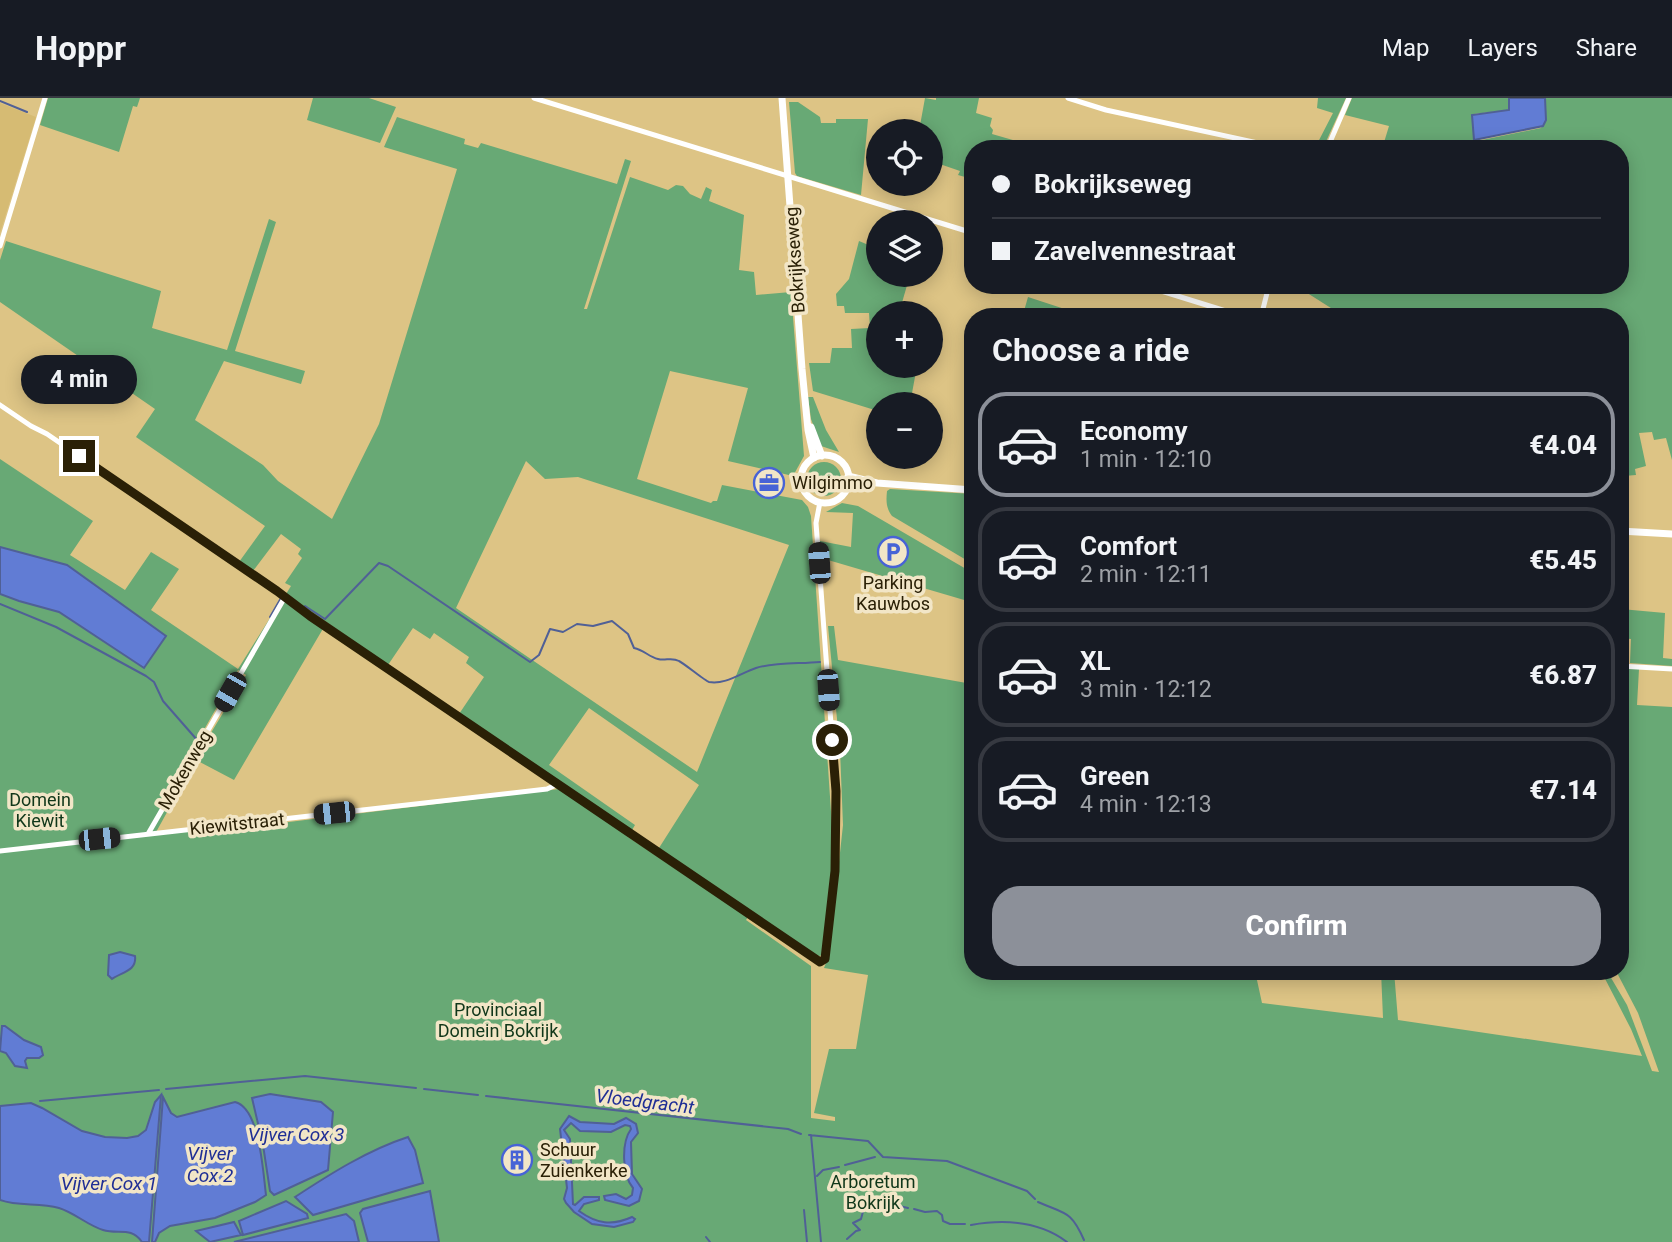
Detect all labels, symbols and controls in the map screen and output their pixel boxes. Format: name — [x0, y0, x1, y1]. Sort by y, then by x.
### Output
text: Hoppr — [35, 29, 126, 68]
text: Map — [1382, 34, 1430, 62]
text: Layers — [1468, 34, 1538, 62]
text: Share — [1576, 34, 1637, 62]
map controls — [866, 119, 943, 469]
button: locate — [866, 119, 943, 196]
text: Bokrijkseweg — [1034, 169, 1192, 199]
street label: Bokrijkseweg — [780, 206, 809, 314]
button: layers — [866, 210, 943, 287]
text: Zavelvennestraat — [1034, 236, 1236, 266]
button: + — [866, 301, 943, 378]
text: Choose a ride — [992, 331, 1189, 369]
callout: 4 min — [21, 354, 137, 404]
text: 4 min — [50, 366, 108, 393]
button: − — [866, 392, 943, 469]
icon: car — [996, 413, 1059, 476]
text: Economy — [1080, 416, 1187, 446]
text: €4.04 — [1529, 430, 1597, 460]
route end — [63, 440, 95, 472]
text: 1 min · 12:10 — [1080, 446, 1212, 473]
office icon: Wilgimmo — [752, 466, 786, 500]
place label: Wilgimmo — [792, 472, 873, 493]
icon: car — [996, 528, 1059, 591]
text: Comfort — [1080, 531, 1177, 561]
parking icon: Parking Kauwbos — [876, 535, 910, 569]
car — [808, 541, 831, 585]
text: €5.45 — [1529, 545, 1597, 575]
text: 2 min · 12:11 — [1080, 561, 1212, 588]
place label: Parking Kauwbos — [856, 572, 930, 614]
icon: car — [996, 643, 1059, 706]
text: XL — [1080, 646, 1111, 676]
text: €6.87 — [1529, 660, 1597, 690]
car — [817, 668, 840, 712]
car — [211, 669, 250, 715]
text: 3 min · 12:12 — [1080, 676, 1212, 703]
route start — [816, 724, 848, 756]
street label: Mokenweg — [154, 727, 216, 813]
icon: car — [996, 758, 1059, 821]
text: Green — [1080, 761, 1150, 791]
text: €7.14 — [1529, 775, 1597, 805]
park label: Domein Kiewit — [9, 789, 71, 831]
text: 4 min · 12:13 — [1080, 791, 1212, 818]
car — [313, 800, 356, 826]
street label: Kiewitstraat — [188, 808, 286, 839]
car — [78, 826, 121, 852]
button: Confirm — [992, 886, 1601, 966]
park label: Provinciaal Domein Bokrijk — [438, 999, 559, 1041]
water label: Vloedgracht — [594, 1084, 696, 1119]
water label: Vijver Cox 3 — [248, 1123, 344, 1146]
place label: Schuur Zuienkerke — [540, 1139, 628, 1181]
water label: Vijver Cox 2 — [187, 1142, 233, 1187]
building icon: Schuur Zuienkerke — [500, 1143, 534, 1177]
park label: Arboretum Bokrijk — [830, 1171, 916, 1213]
water label: Vijver Cox 1 — [61, 1172, 157, 1195]

